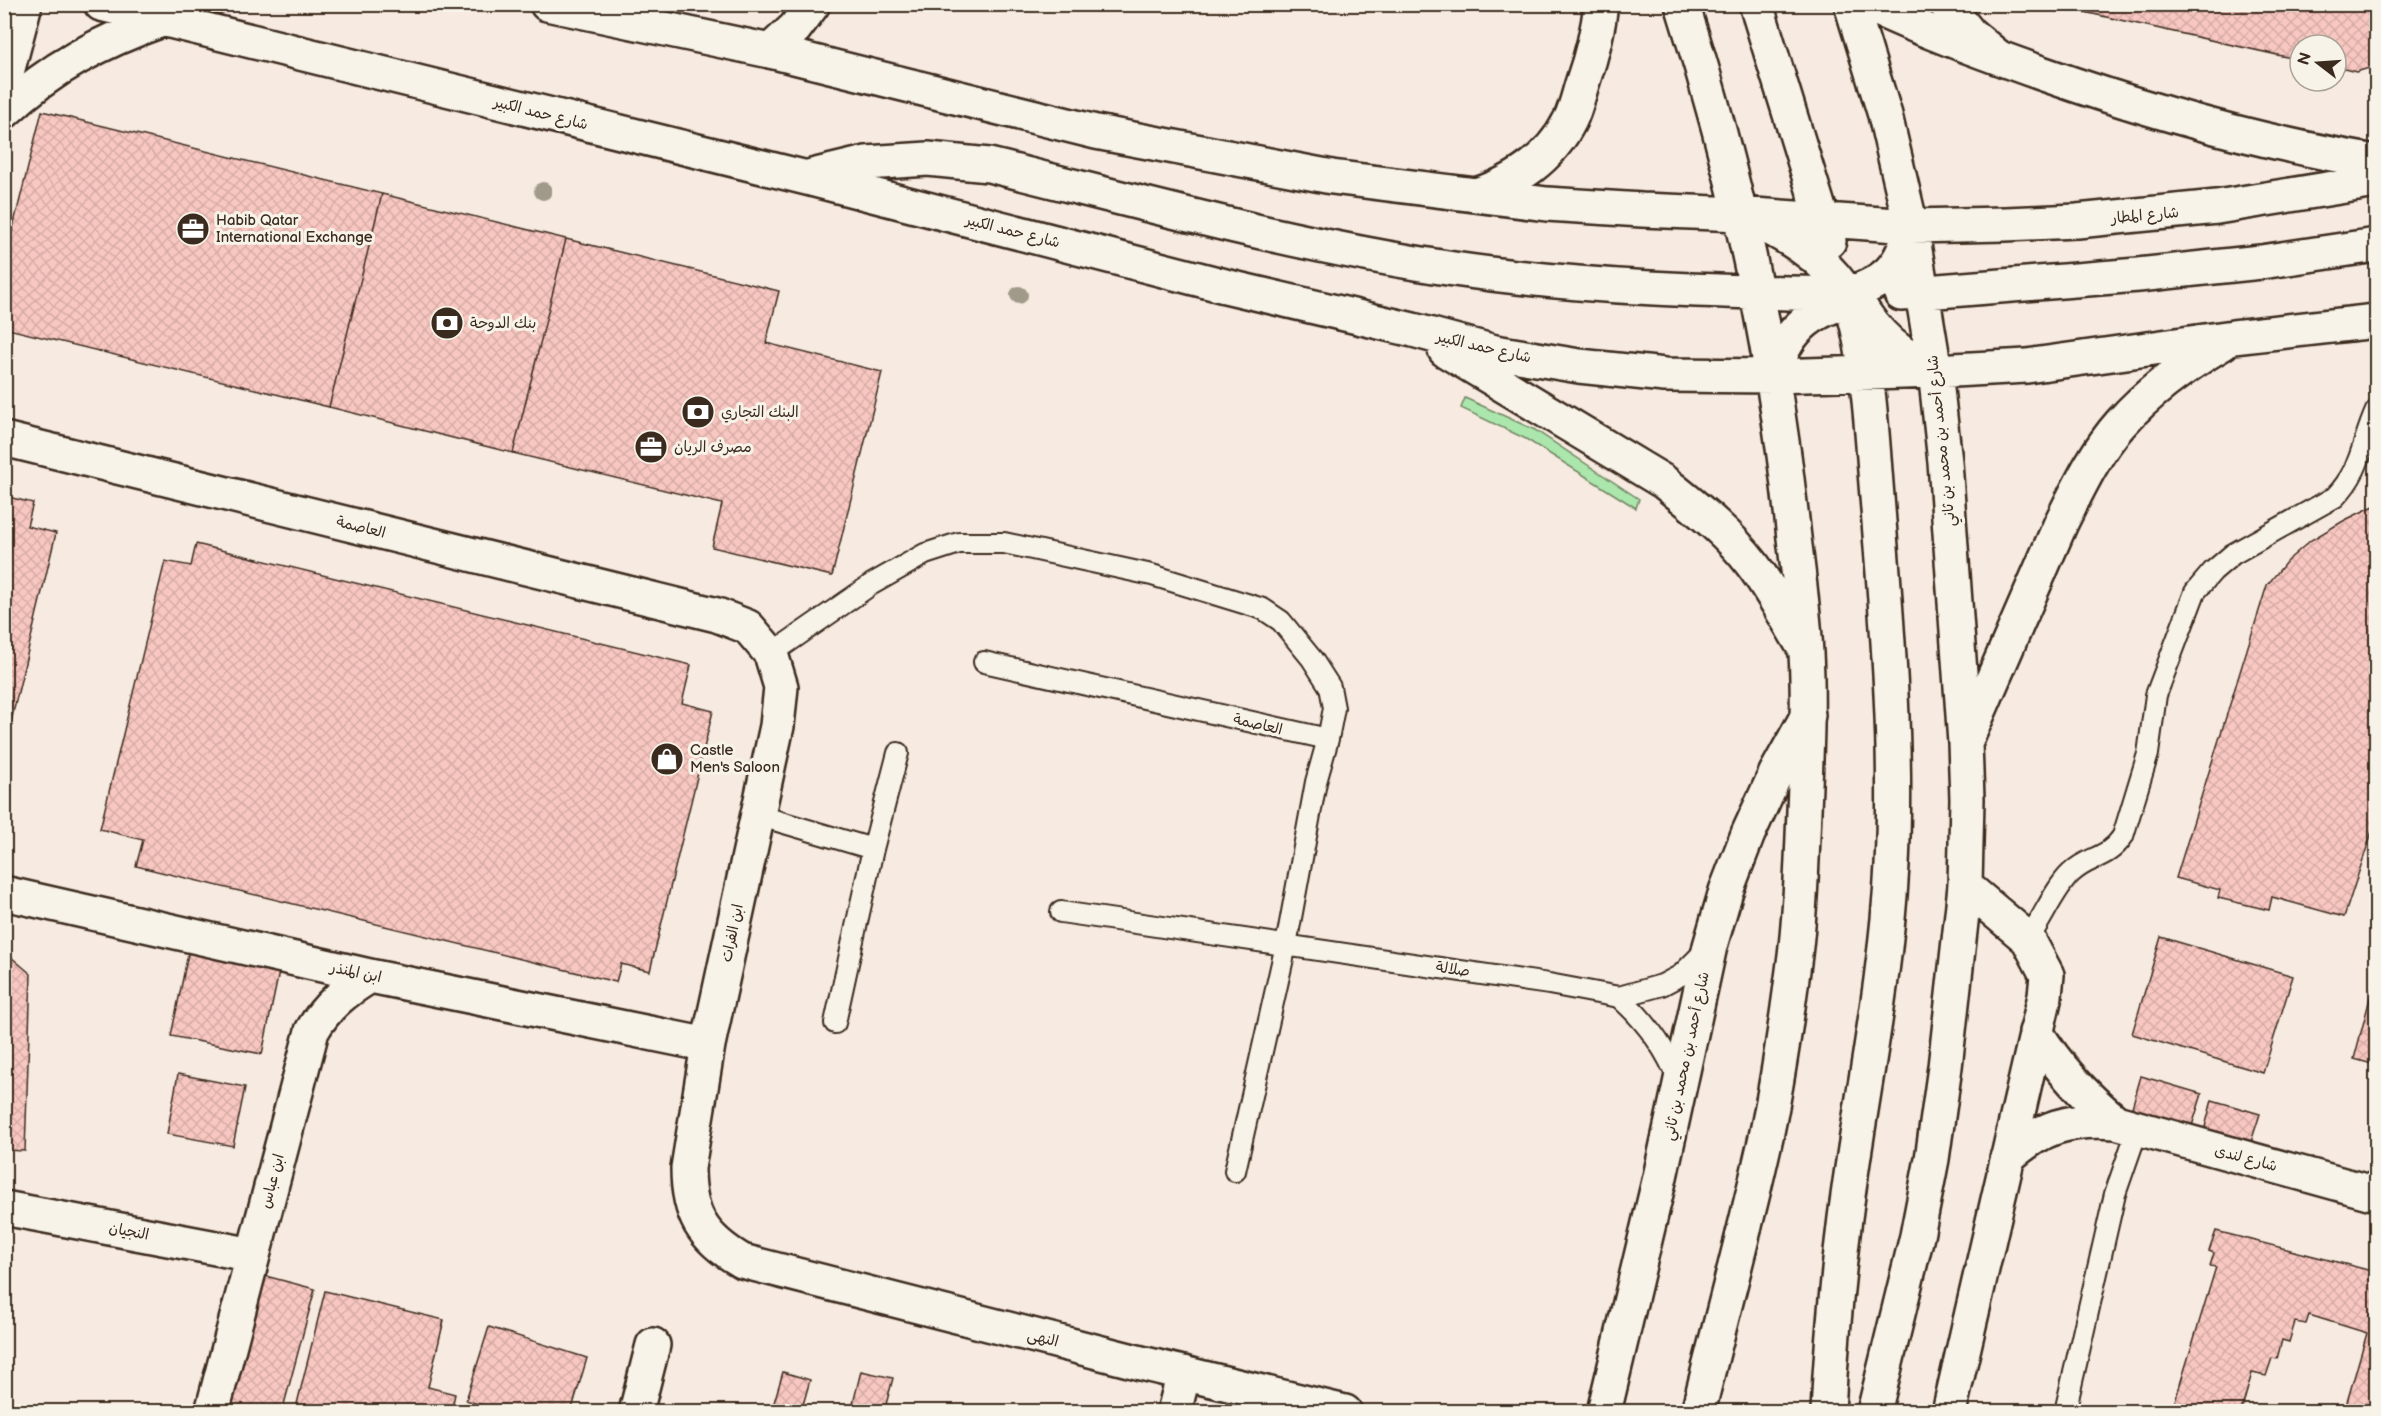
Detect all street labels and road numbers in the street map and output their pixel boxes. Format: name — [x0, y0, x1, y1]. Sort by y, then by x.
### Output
street label: شارع حمد الكبير — [490, 92, 590, 134]
street label: شارع المطار — [2109, 203, 2180, 228]
street label: شارع حمد الكبير — [962, 210, 1062, 252]
street label: شارع حمد الكبير — [1433, 327, 1533, 368]
street label: شارع أحمد بن محمد بن ثاني — [1923, 354, 1963, 528]
street label: العاصمة — [334, 512, 387, 543]
street label: العاصمة — [1231, 710, 1284, 739]
street label: ابن الفرات — [717, 902, 748, 964]
street label: ابن المنذر — [328, 958, 383, 987]
street label: صلالة — [1435, 958, 1471, 981]
street label: شارع أحمد بن محمد بن ثاني — [1659, 970, 1717, 1143]
street label: شارع لندى — [2212, 1141, 2279, 1176]
street label: ابن عباس — [256, 1152, 289, 1210]
street label: النجيان — [107, 1218, 151, 1245]
street label: النهى — [1025, 1325, 1060, 1351]

